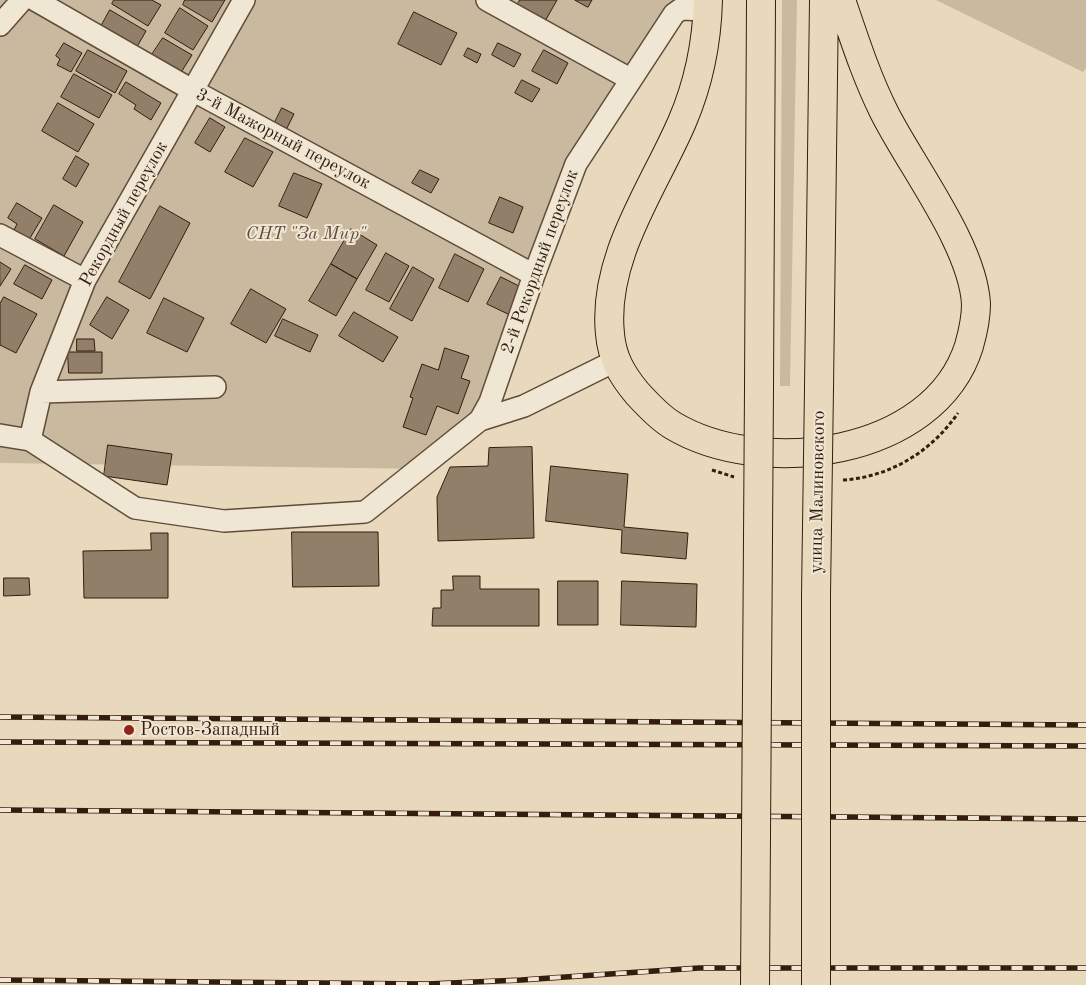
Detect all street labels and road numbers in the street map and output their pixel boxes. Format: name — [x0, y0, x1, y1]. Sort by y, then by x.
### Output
street label: 3-й Мажорный переулок — [192, 84, 374, 194]
street label: Рекордный переулок — [75, 138, 173, 290]
street label: 2-й Рекордный переулок — [497, 167, 583, 357]
street label: улица Малиновского — [806, 410, 830, 574]

